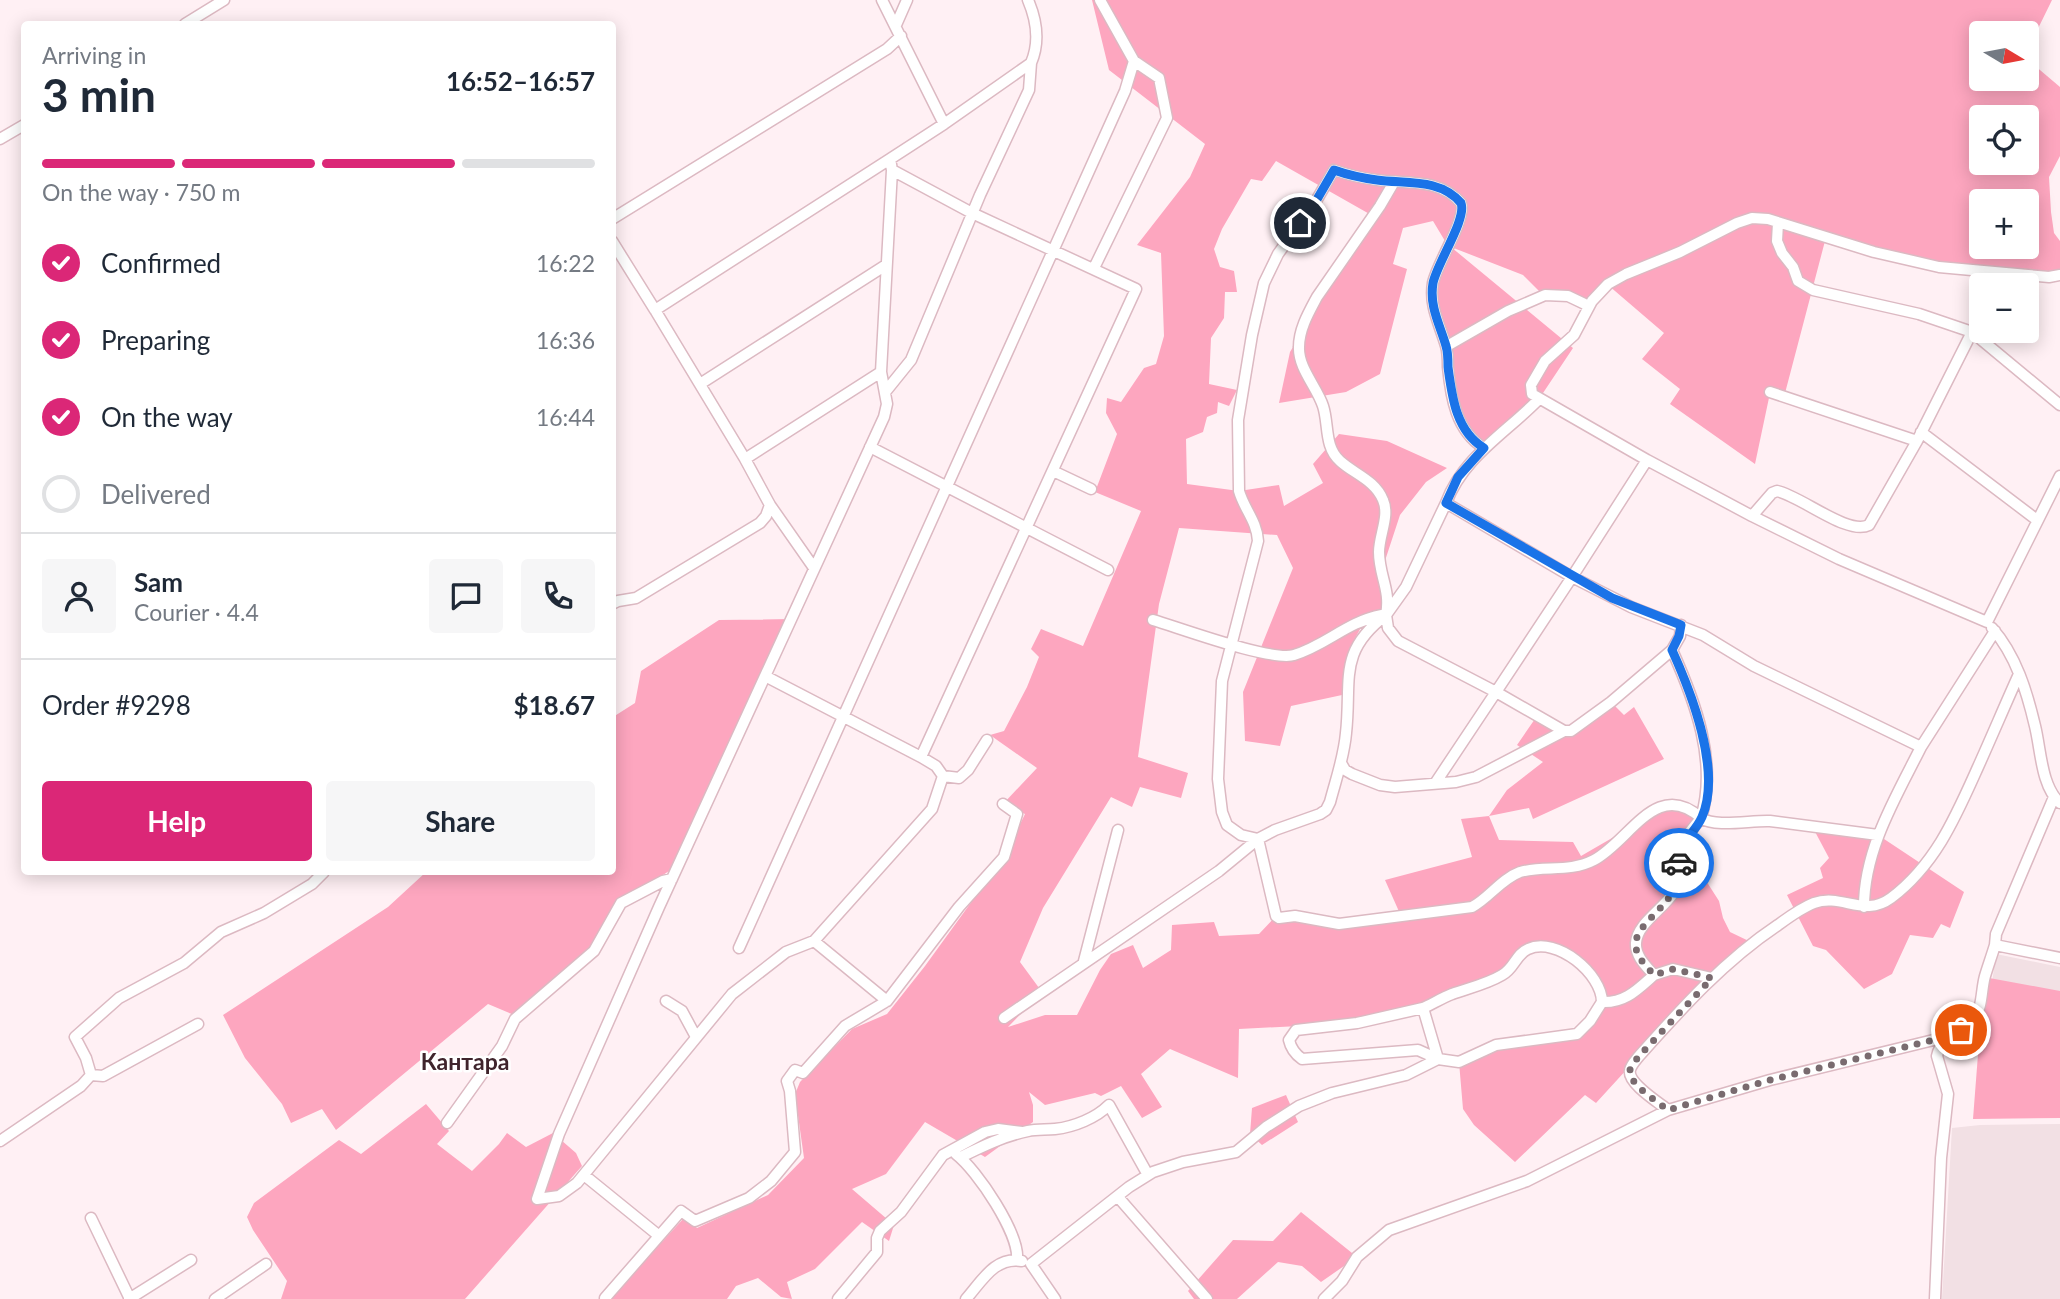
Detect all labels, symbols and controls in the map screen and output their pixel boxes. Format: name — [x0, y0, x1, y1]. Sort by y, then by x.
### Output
north arrow — [1969, 21, 2039, 91]
map controls — [1969, 21, 2039, 343]
text: Arriving in — [42, 41, 146, 69]
text: 16:52–16:57 — [446, 65, 595, 97]
text: 3 min — [42, 67, 156, 122]
button: locate — [1969, 105, 2039, 175]
text: On the way · 750 m — [42, 178, 241, 206]
button: + — [1969, 189, 2039, 259]
pin — [1270, 193, 1330, 253]
icon: home — [1281, 204, 1319, 242]
icon: check — [42, 244, 80, 282]
text: Confirmed — [101, 247, 221, 279]
text: 16:22 — [536, 249, 595, 277]
button: − — [1969, 273, 2039, 343]
icon: check — [42, 321, 80, 359]
text: Preparing — [101, 324, 210, 356]
text: 16:36 — [536, 326, 595, 354]
icon: check — [42, 398, 80, 436]
text: On the way — [101, 401, 233, 433]
text: 16:44 — [536, 403, 595, 431]
text: Delivered — [101, 478, 211, 510]
button: person — [42, 559, 116, 633]
button: chat — [429, 559, 503, 633]
button: phone — [521, 559, 595, 633]
text: Sam — [134, 566, 183, 598]
text: Courier · 4.4 — [134, 598, 259, 626]
text: Order #9298 — [42, 689, 191, 721]
text: $18.67 — [513, 689, 595, 721]
button: Help — [42, 781, 312, 861]
button: Share — [326, 781, 595, 861]
courier — [1644, 828, 1714, 898]
icon: car — [1660, 844, 1698, 882]
pin — [1931, 1000, 1991, 1060]
icon: bag — [1942, 1011, 1980, 1049]
district label: Кантара — [421, 1047, 509, 1075]

